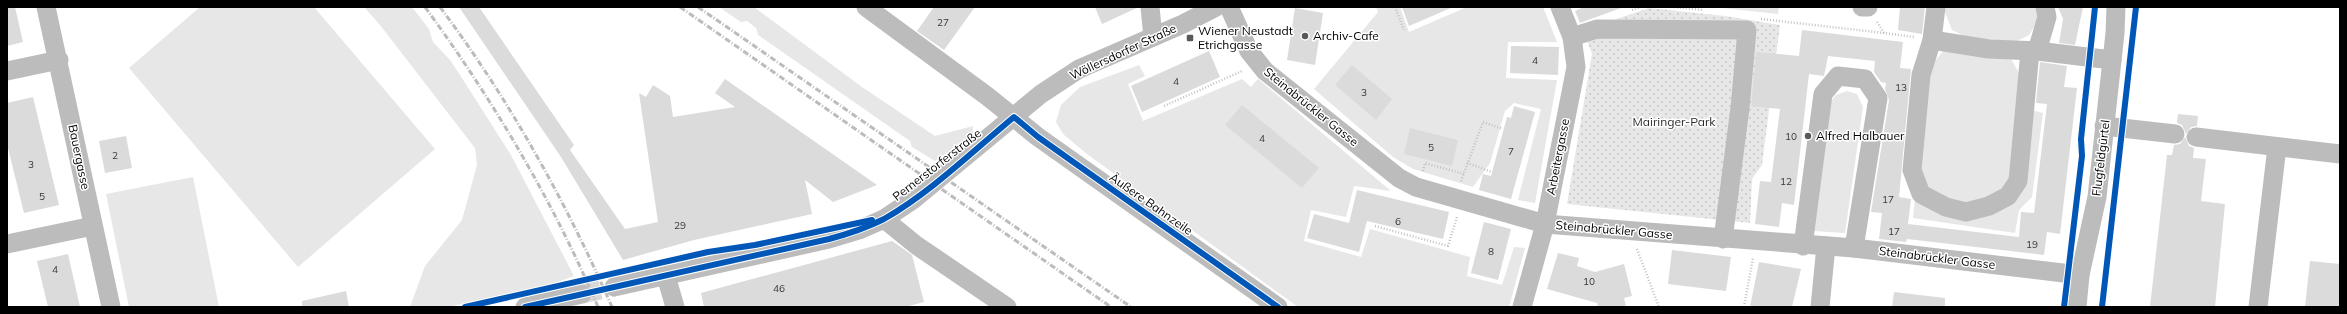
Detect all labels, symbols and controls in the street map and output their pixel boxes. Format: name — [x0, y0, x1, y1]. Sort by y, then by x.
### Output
house number: 27 — [937, 16, 949, 29]
street label: Wöllersdorfer Straße — [1067, 20, 1178, 83]
place label: Wiener Neustadt Etrichgasse — [1198, 23, 1293, 52]
place label: Archiv-Cafe — [1313, 28, 1379, 43]
marker: Archiv-Cafe — [1300, 31, 1310, 41]
marker: Wiener Neustadt Etrichgasse — [1185, 33, 1195, 43]
house number: 4 — [1532, 54, 1538, 67]
street label: Steinabrückler Gasse — [1261, 64, 1362, 149]
house number: 4 — [1173, 75, 1179, 88]
house number: 13 — [1895, 81, 1907, 94]
house number: 3 — [1361, 86, 1367, 99]
park label: Mairinger-Park — [1633, 114, 1716, 129]
street label: Arbeitergasse — [1543, 117, 1572, 196]
street label: Flugfeldgürtel — [2088, 119, 2113, 197]
street label: Bauergasse — [65, 123, 94, 191]
street label: Pernerstorferstraße — [889, 125, 984, 204]
place label: Alfred Halbauer — [1816, 128, 1905, 143]
house number: 10 — [1785, 130, 1797, 143]
marker: Alfred Halbauer — [1803, 131, 1813, 141]
house number: 4 — [1259, 132, 1265, 145]
house number: 5 — [1428, 141, 1434, 154]
house number: 7 — [1508, 145, 1514, 158]
house number: 2 — [112, 149, 118, 162]
house number: 3 — [28, 158, 34, 171]
street label: Äußere Bahnzeile — [1107, 169, 1196, 238]
house number: 12 — [1780, 175, 1792, 188]
house number: 5 — [39, 190, 45, 203]
house number: 17 — [1882, 193, 1894, 206]
house number: 6 — [1395, 215, 1401, 228]
street label: Steinabrückler Gasse — [1555, 217, 1673, 242]
house number: 29 — [674, 219, 686, 232]
house number: 17 — [1888, 225, 1900, 238]
house number: 19 — [2026, 238, 2038, 251]
street label: Steinabrückler Gasse — [1878, 243, 1996, 272]
house number: 8 — [1488, 245, 1494, 258]
house number: 4 — [52, 263, 58, 276]
house number: 10 — [1583, 275, 1595, 288]
house number: 46 — [773, 282, 785, 295]

